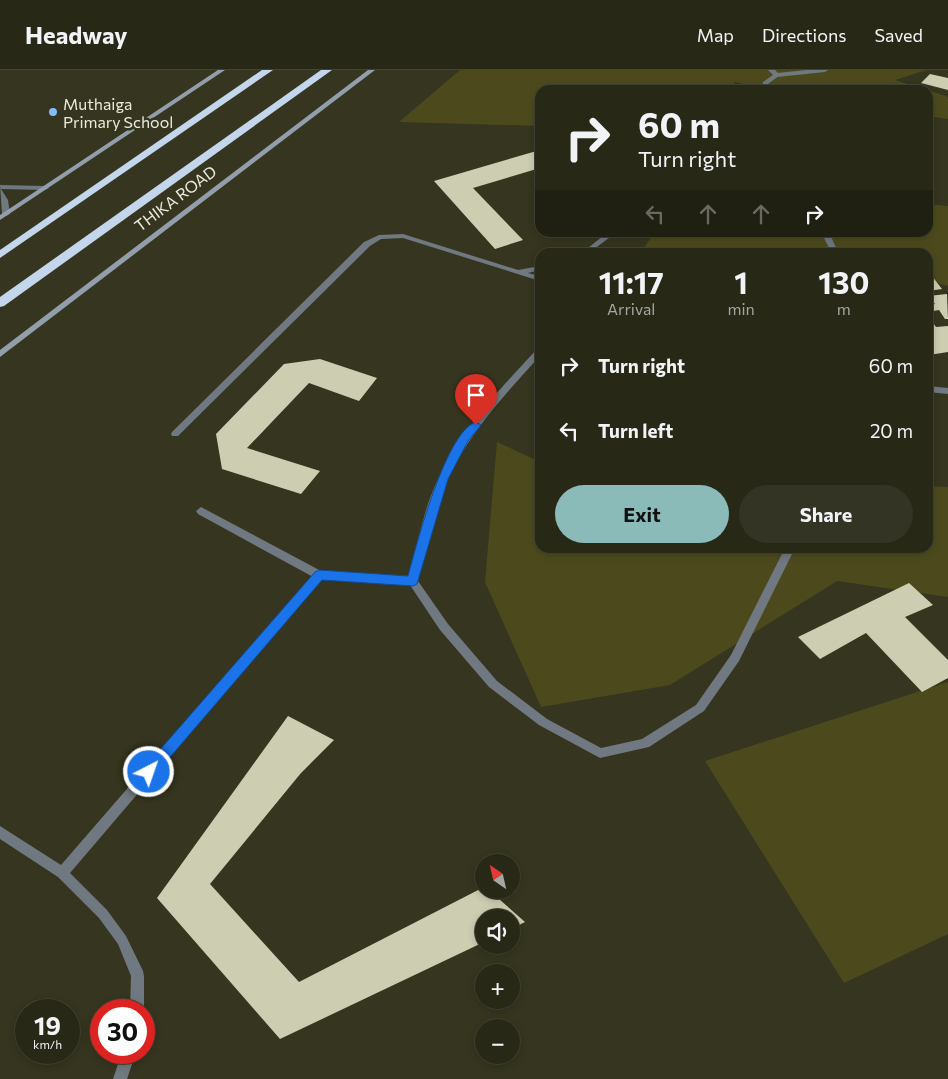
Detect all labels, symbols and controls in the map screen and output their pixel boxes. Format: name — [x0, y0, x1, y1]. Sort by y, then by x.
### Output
text: Headway — [25, 20, 128, 49]
text: Map — [697, 24, 734, 46]
text: Directions — [762, 24, 846, 46]
text: Saved — [874, 24, 923, 46]
place label: Muthaiga Primary School — [63, 94, 173, 131]
text: 60 m — [638, 102, 720, 145]
icon: right — [555, 105, 620, 170]
marker: Muthaiga Primary School — [47, 106, 59, 118]
text: Turn right — [638, 145, 736, 172]
street label: THIKA ROAD — [130, 161, 220, 235]
icon: left — [641, 200, 669, 228]
icon: ahead — [694, 200, 722, 228]
icon: ahead — [747, 200, 775, 228]
icon: right — [800, 200, 828, 228]
text: 11:17 — [599, 263, 664, 300]
text: 1 — [734, 263, 748, 300]
text: 130 — [818, 263, 869, 300]
text: Arrival — [607, 299, 655, 318]
text: min — [727, 299, 755, 318]
text: m — [837, 299, 851, 318]
icon: right — [555, 352, 583, 380]
text: Turn right — [598, 354, 685, 377]
text: 60 m — [869, 354, 913, 377]
pin — [455, 374, 497, 425]
icon: arrive — [462, 381, 490, 409]
icon: left — [555, 417, 583, 445]
text: Turn left — [598, 419, 673, 442]
text: 20 m — [870, 419, 913, 442]
button: Exit — [555, 485, 729, 543]
button: Share — [739, 485, 913, 543]
position arrow — [122, 745, 174, 797]
north arrow — [475, 854, 520, 899]
map controls — [475, 854, 520, 1064]
button: sound — [475, 909, 520, 954]
button: + — [475, 964, 520, 1009]
speed limit sign: 30 — [90, 999, 155, 1064]
text: 19 — [34, 1010, 61, 1040]
button: − — [475, 1019, 520, 1064]
text: km/h — [33, 1037, 62, 1051]

